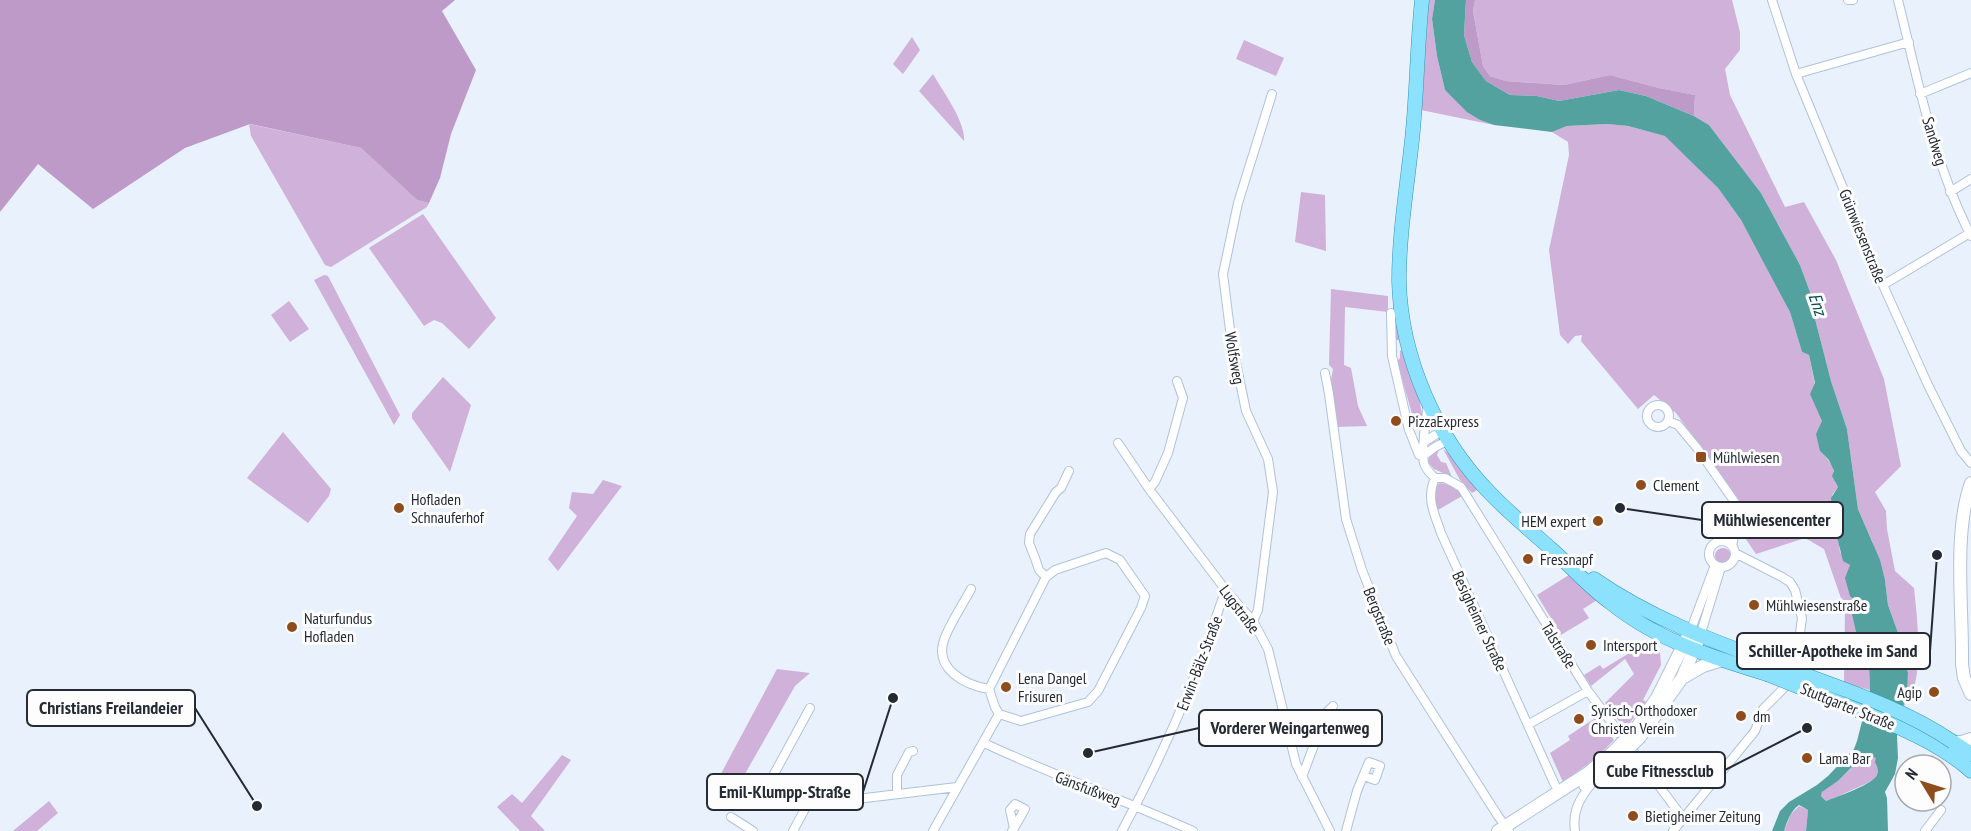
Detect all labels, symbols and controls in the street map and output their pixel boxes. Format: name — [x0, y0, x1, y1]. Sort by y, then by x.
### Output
street label: Sandweg — [1918, 114, 1952, 168]
street label: Grünwiesenstraße — [1835, 186, 1891, 286]
water label: Enz — [1804, 290, 1833, 321]
street label: Wolfsweg — [1221, 330, 1249, 386]
place label: PizzaExpress — [1408, 411, 1479, 431]
marker: PizzaExpress — [1389, 414, 1403, 428]
place label: Mühlwiesen — [1713, 447, 1779, 467]
marker: Mühlwiesen — [1694, 450, 1708, 464]
place label: Clement — [1653, 475, 1700, 495]
marker: Clement — [1634, 478, 1648, 492]
place label: Hofladen Schnauferhof — [411, 489, 485, 527]
marker: Hofladen Schnauferhof — [392, 501, 406, 515]
callout: Mühlwiesencenter — [1702, 502, 1843, 538]
text: Mühlwiesencenter — [1713, 508, 1831, 531]
place label: HEM expert — [1521, 511, 1587, 531]
marker: HEM expert — [1591, 514, 1605, 528]
place label: Fressnapf — [1540, 549, 1594, 569]
marker: Fressnapf — [1521, 552, 1535, 566]
street label: Besigheimer Straße — [1448, 568, 1512, 674]
street label: Lugstraße — [1215, 581, 1265, 637]
street label: Bergstraße — [1359, 584, 1401, 648]
place label: Mühlwiesenstraße — [1766, 595, 1867, 615]
marker: Mühlwiesenstraße — [1747, 598, 1761, 612]
place label: Naturfundus Hofladen — [304, 608, 372, 646]
street label: Erwin-Bälz-Straße — [1172, 613, 1226, 713]
street label: Talstraße — [1537, 618, 1581, 672]
marker: Naturfundus Hofladen — [285, 620, 299, 634]
callout: Schiller-Apotheke im Sand — [1737, 633, 1930, 669]
place label: Intersport — [1603, 635, 1658, 655]
marker: Intersport — [1584, 638, 1598, 652]
text: Schiller-Apotheke im Sand — [1749, 639, 1917, 662]
place label: Lena Dangel Frisuren — [1018, 668, 1087, 706]
street label: Stuttgarter Straße — [1798, 678, 1898, 734]
marker: Lena Dangel Frisuren — [999, 680, 1013, 694]
place label: Agip — [1897, 682, 1922, 702]
marker: Agip — [1927, 685, 1941, 699]
callout: Christians Freilandeier — [27, 690, 195, 726]
text: Christians Freilandeier — [39, 696, 184, 719]
place label: Syrisch-Orthodoxer Christen Verein — [1591, 700, 1698, 738]
place label: dm — [1753, 706, 1770, 726]
marker: dm — [1734, 709, 1748, 723]
callout: Vorderer Weingartenweg — [1199, 710, 1382, 746]
marker: Syrisch-Orthodoxer Christen Verein — [1572, 712, 1586, 726]
text: Vorderer Weingartenweg — [1210, 716, 1369, 739]
place label: Lama Bar — [1819, 748, 1871, 768]
marker: Lama Bar — [1800, 751, 1814, 765]
callout: Cube Fitnessclub — [1594, 752, 1725, 788]
north arrow — [1893, 753, 1953, 813]
text: Cube Fitnessclub — [1606, 759, 1714, 782]
text: N — [1901, 764, 1922, 783]
street label: Gänsfußweg — [1053, 766, 1123, 810]
callout: Emil-Klumpp-Straße — [707, 774, 863, 810]
text: Emil-Klumpp-Straße — [719, 780, 851, 803]
place label: Bietigheimer Zeitung — [1645, 806, 1761, 826]
marker: Bietigheimer Zeitung — [1626, 809, 1640, 823]

